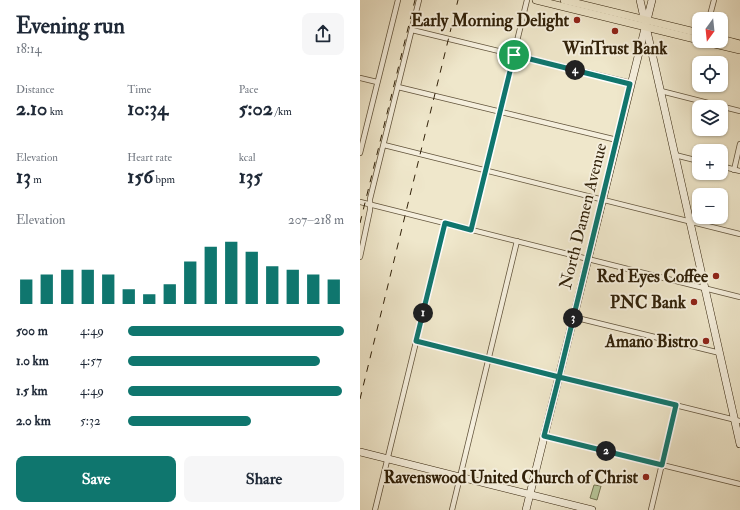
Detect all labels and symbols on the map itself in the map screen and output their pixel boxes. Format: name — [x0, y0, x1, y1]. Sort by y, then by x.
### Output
place label: Early Morning Delight — [411, 10, 569, 32]
north arrow — [692, 12, 728, 48]
marker: Early Morning Delight — [572, 15, 582, 25]
marker: WinTrust Bank — [610, 26, 620, 36]
pin — [497, 38, 531, 72]
place label: WinTrust Bank — [562, 38, 668, 59]
pin: 4 — [565, 60, 585, 80]
street label: North Damen Avenue — [555, 141, 611, 291]
place label: Red Eyes Coffee — [596, 266, 709, 288]
marker: Red Eyes Coffee — [711, 271, 721, 281]
place label: PNC Bank — [610, 292, 687, 313]
marker: PNC Bank — [689, 297, 699, 307]
pin: 1 — [413, 303, 433, 323]
pin: 3 — [563, 308, 583, 328]
place label: Amano Bistro — [604, 331, 698, 352]
marker: Amano Bistro — [701, 336, 711, 346]
pin: 2 — [596, 441, 616, 461]
place label: Ravenswood United Church of Christ — [383, 467, 638, 488]
marker: Ravenswood United Church of Christ — [641, 472, 651, 482]

